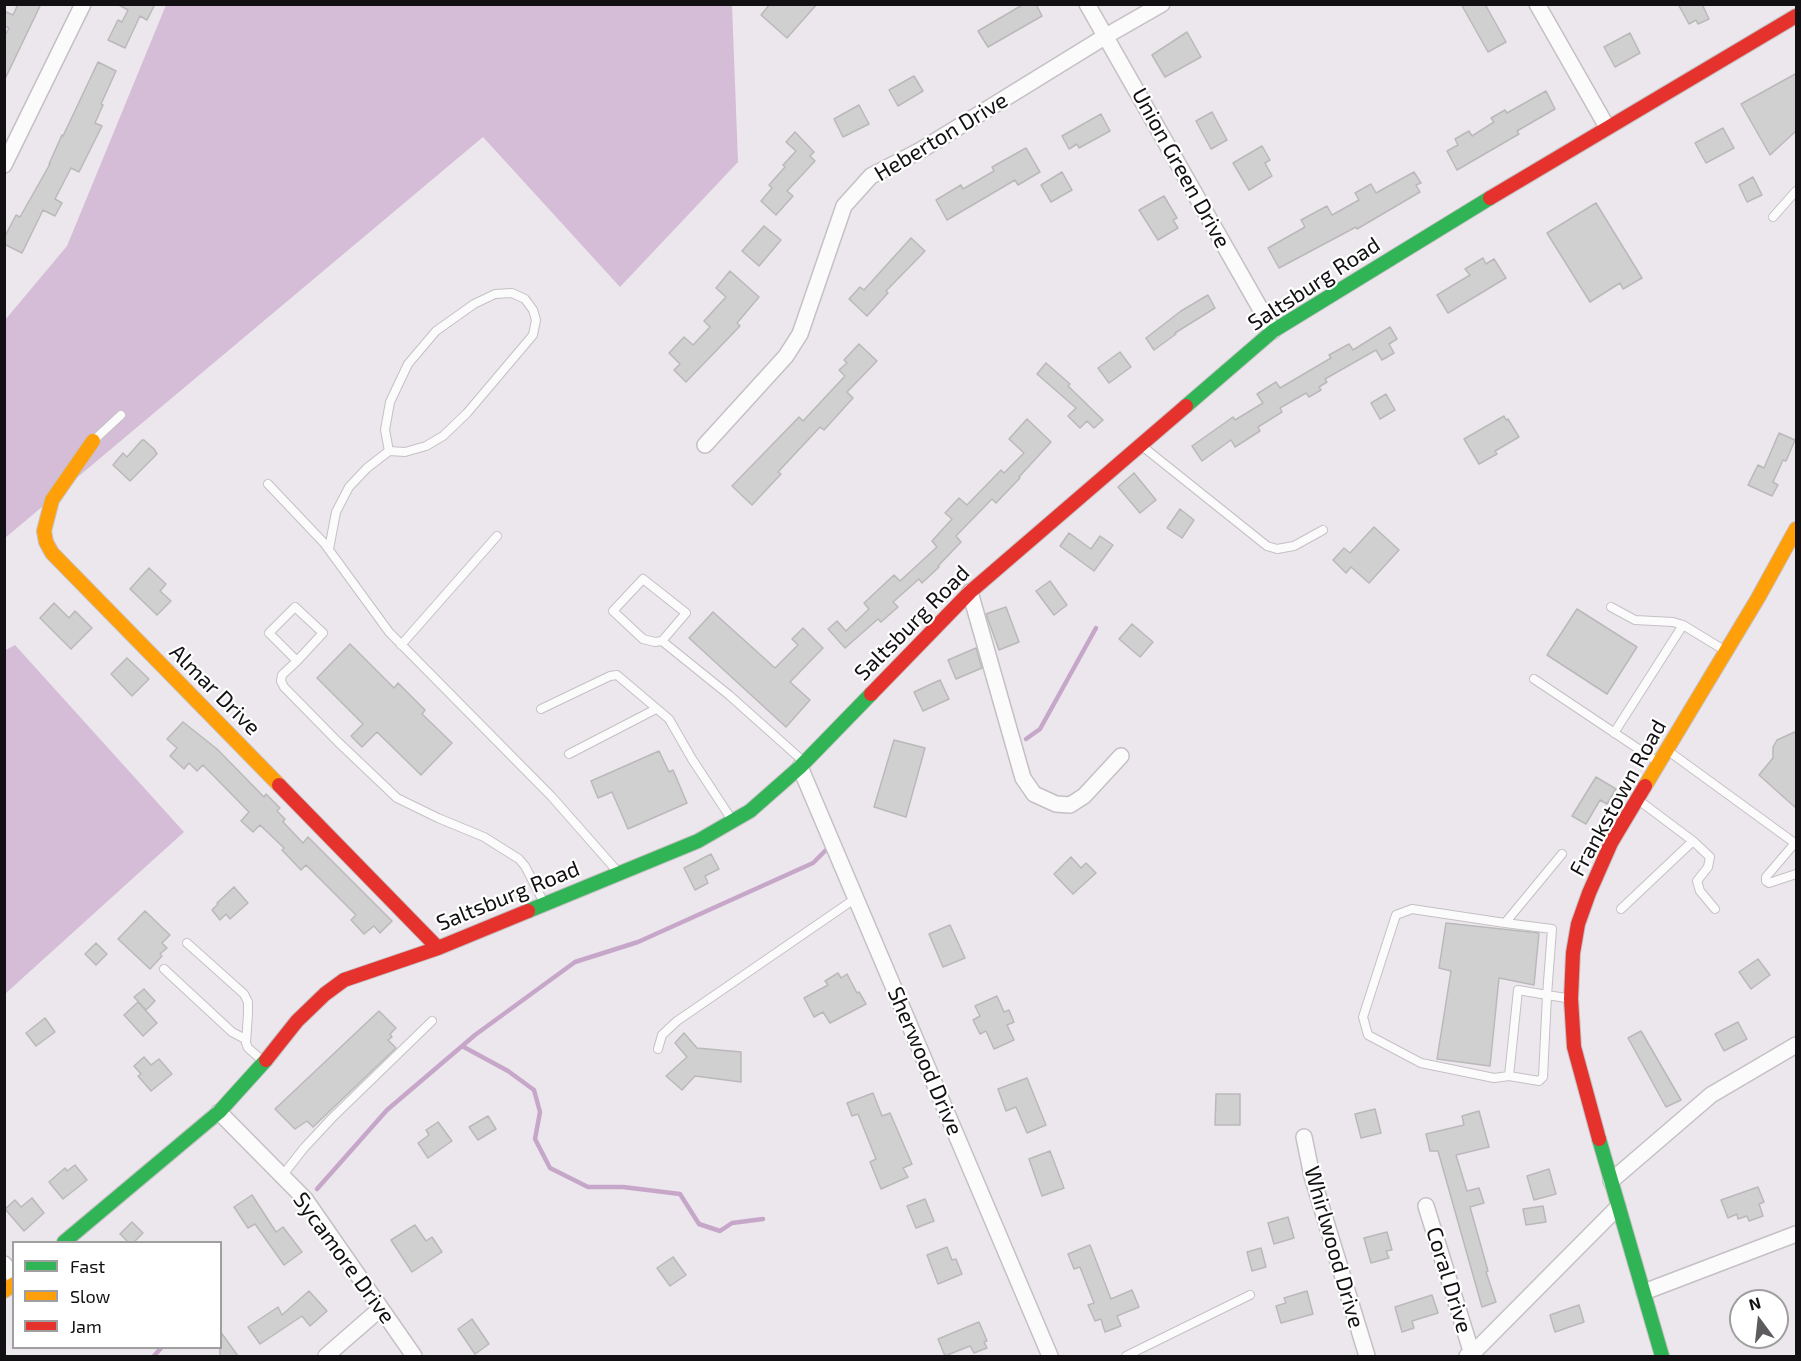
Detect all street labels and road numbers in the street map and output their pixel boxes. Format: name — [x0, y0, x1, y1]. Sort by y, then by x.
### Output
street label: Union Green Drive — [1126, 83, 1236, 253]
street label: Heberton Drive — [870, 87, 1012, 187]
street label: Saltsburg Road — [1243, 232, 1385, 336]
street label: Saltsburg Road — [849, 560, 975, 686]
street label: Almar Drive — [164, 639, 266, 741]
street label: Frankstown Road — [1564, 715, 1672, 881]
street label: Saltsburg Road — [433, 855, 583, 937]
street label: Sherwood Drive — [882, 983, 968, 1139]
street label: Whirlwood Drive — [1298, 1163, 1370, 1331]
street label: Sycamore Drive — [288, 1187, 400, 1329]
street label: Coral Drive — [1420, 1224, 1478, 1336]

